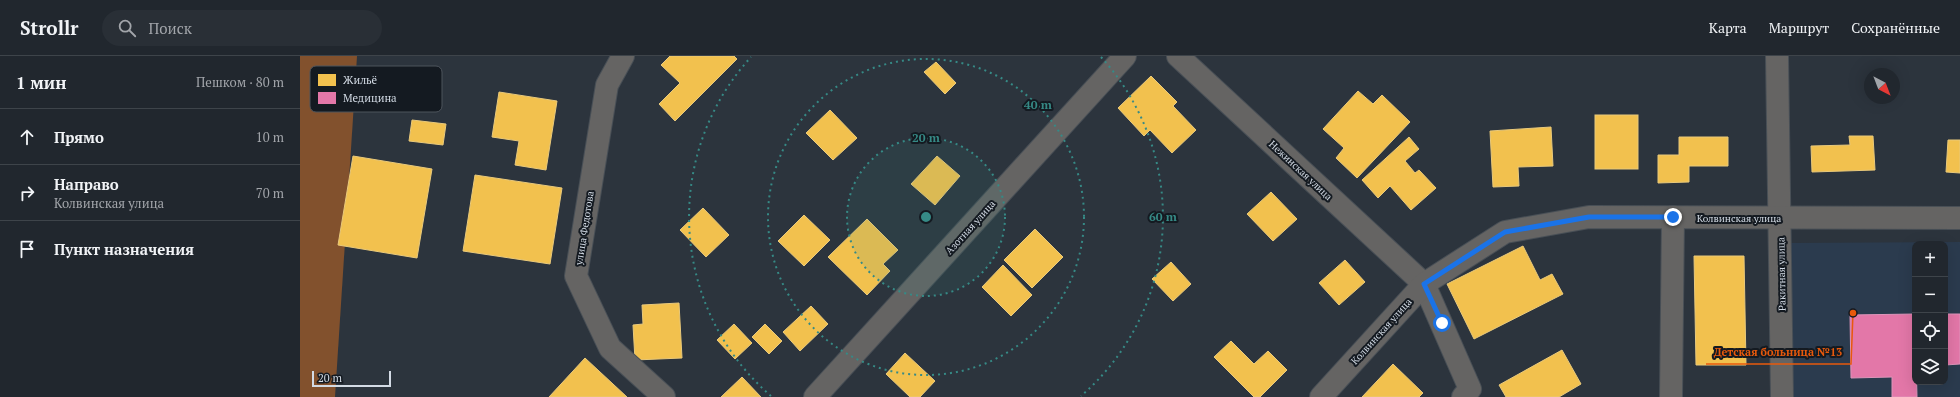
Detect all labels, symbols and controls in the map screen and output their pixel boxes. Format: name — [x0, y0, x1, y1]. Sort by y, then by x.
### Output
search box — [102, 10, 382, 46]
text: Strollr — [20, 15, 78, 40]
icon: search — [116, 17, 138, 39]
text: Поиск — [148, 18, 192, 38]
text: Карта — [1709, 18, 1747, 37]
text: Маршрут — [1769, 18, 1829, 37]
text: Сохранённые — [1851, 18, 1940, 37]
legend — [310, 66, 442, 112]
north arrow — [1864, 68, 1900, 104]
text: 1 мин — [16, 71, 66, 94]
text: Пешком · 80 m — [196, 73, 284, 91]
text: Жильё — [343, 73, 378, 87]
text: Медицина — [343, 91, 397, 105]
text: 40 m — [1024, 97, 1052, 112]
icon: ahead — [16, 126, 38, 148]
text: Прямо — [54, 127, 104, 147]
text: 10 m — [256, 128, 284, 146]
text: 20 m — [912, 130, 940, 145]
street label: Нежинская улица — [1266, 138, 1335, 203]
text: Направо — [54, 174, 119, 194]
icon: right — [16, 182, 38, 204]
text: 70 m — [256, 184, 284, 202]
street label: улица Федотова — [572, 190, 597, 267]
text: Колвинская улица — [54, 194, 164, 212]
street label: Азотная улица — [943, 198, 998, 257]
route end — [1664, 208, 1682, 226]
text: 60 m — [1149, 209, 1177, 224]
centre of rings — [919, 210, 933, 224]
street label: Колвинская улица — [1697, 212, 1781, 225]
street label: Ракитная улица — [1774, 237, 1789, 311]
icon: arrive — [16, 238, 38, 260]
text: Пункт назначения — [54, 239, 194, 259]
map controls — [1912, 241, 1948, 385]
button: + — [1912, 241, 1948, 277]
button: − — [1912, 277, 1948, 313]
street label: Колвинская улица — [1348, 295, 1415, 367]
button: locate — [1912, 313, 1948, 349]
route start — [1433, 314, 1451, 332]
callout: Детская больница №13 — [1706, 341, 1851, 364]
text: Детская больница №13 — [1714, 345, 1842, 359]
button: layers — [1912, 349, 1948, 385]
scale bar — [312, 369, 391, 388]
text: 20 m — [318, 371, 342, 385]

